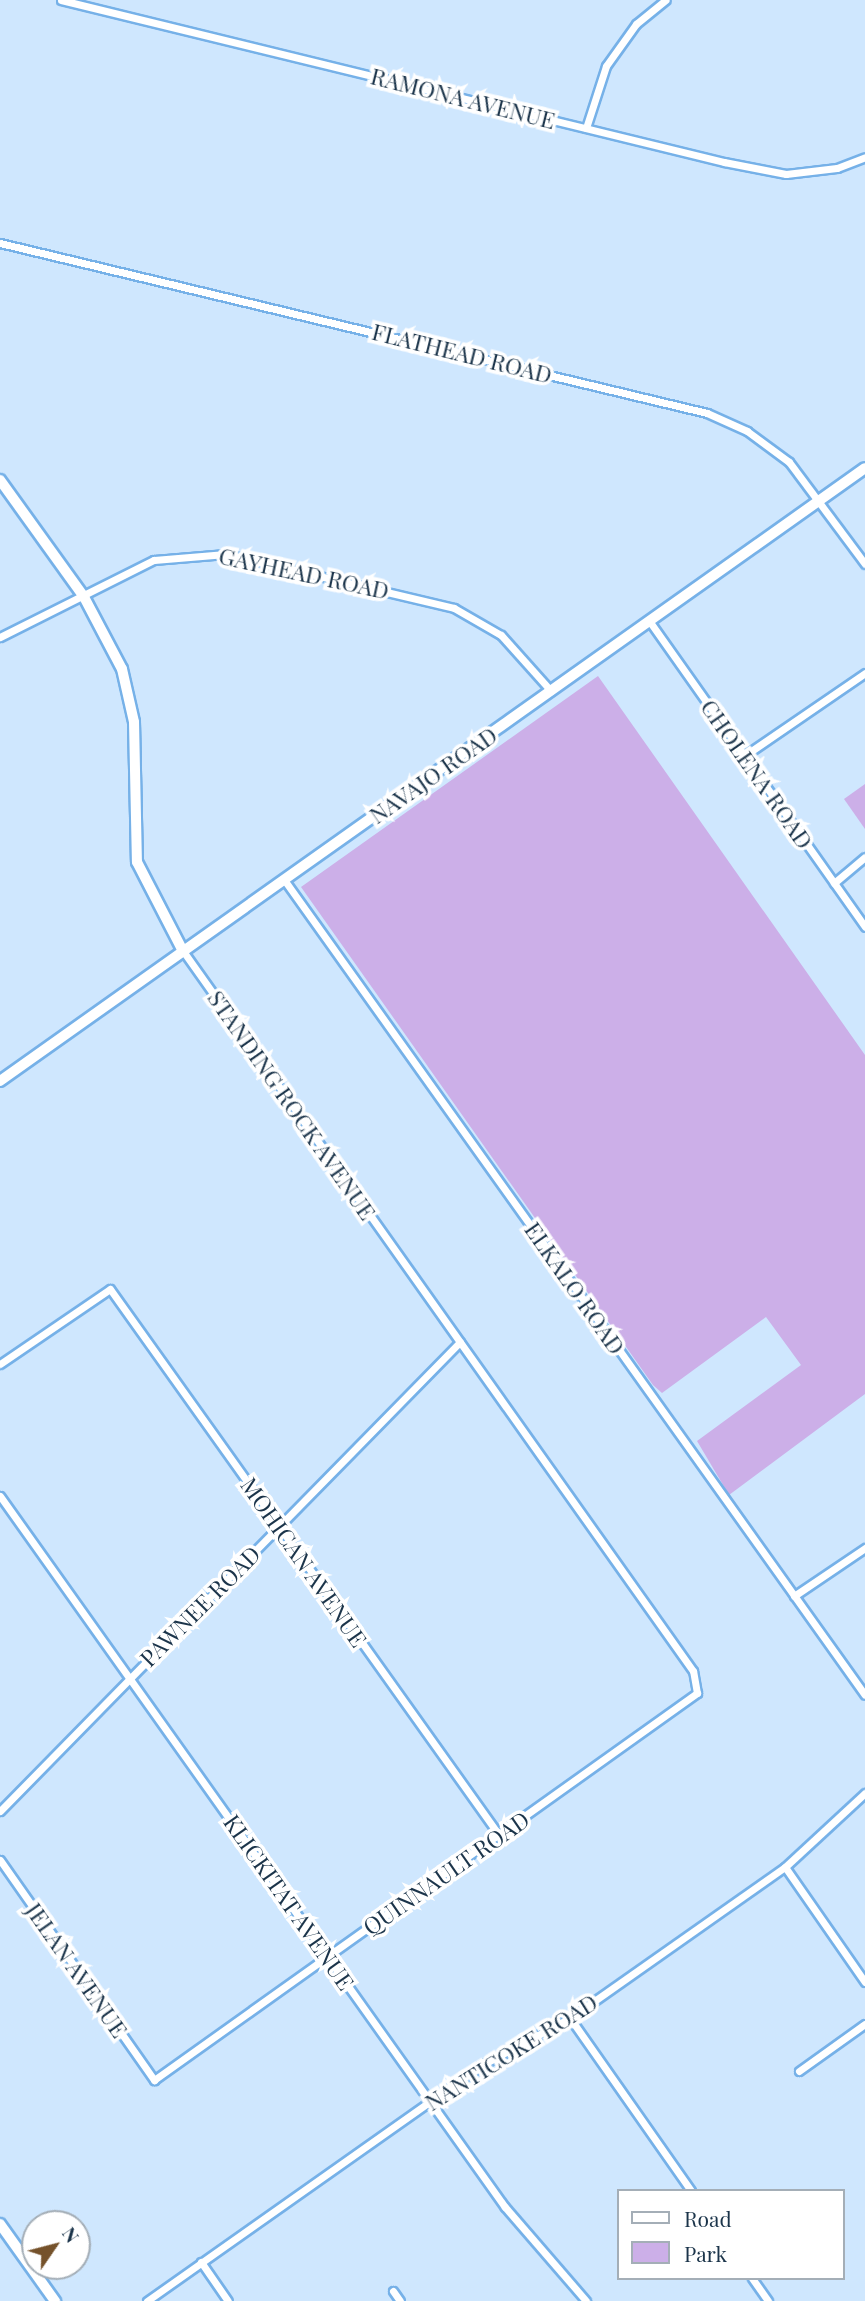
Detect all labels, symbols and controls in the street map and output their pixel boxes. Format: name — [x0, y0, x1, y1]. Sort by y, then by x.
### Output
street label: RAMONA AVENUE — [368, 62, 558, 134]
street label: FLATHEAD ROAD — [369, 317, 555, 389]
street label: GAYHEAD ROAD — [216, 542, 392, 604]
street label: CHOLENA ROAD — [695, 694, 819, 854]
street label: NAVAJO ROAD — [364, 721, 502, 829]
street label: STANDING ROCK AVENUE — [202, 985, 382, 1225]
street label: ELKALO ROAD — [519, 1217, 631, 1359]
street label: MOHICAN AVENUE — [235, 1472, 373, 1652]
street label: PAWNEE ROAD — [134, 1540, 266, 1672]
street label: QUINNAULT ROAD — [357, 1805, 535, 1941]
street label: KLICKITAT AVENUE — [218, 1808, 360, 1996]
street label: JELAN AVENUE — [20, 1897, 134, 2043]
street label: NANTICOKE ROAD — [420, 1988, 602, 2116]
legend — [616, 2189, 844, 2280]
text: Road — [684, 2204, 732, 2232]
north arrow — [21, 2210, 91, 2280]
text: N — [57, 2221, 86, 2247]
text: Park — [684, 2239, 727, 2267]

